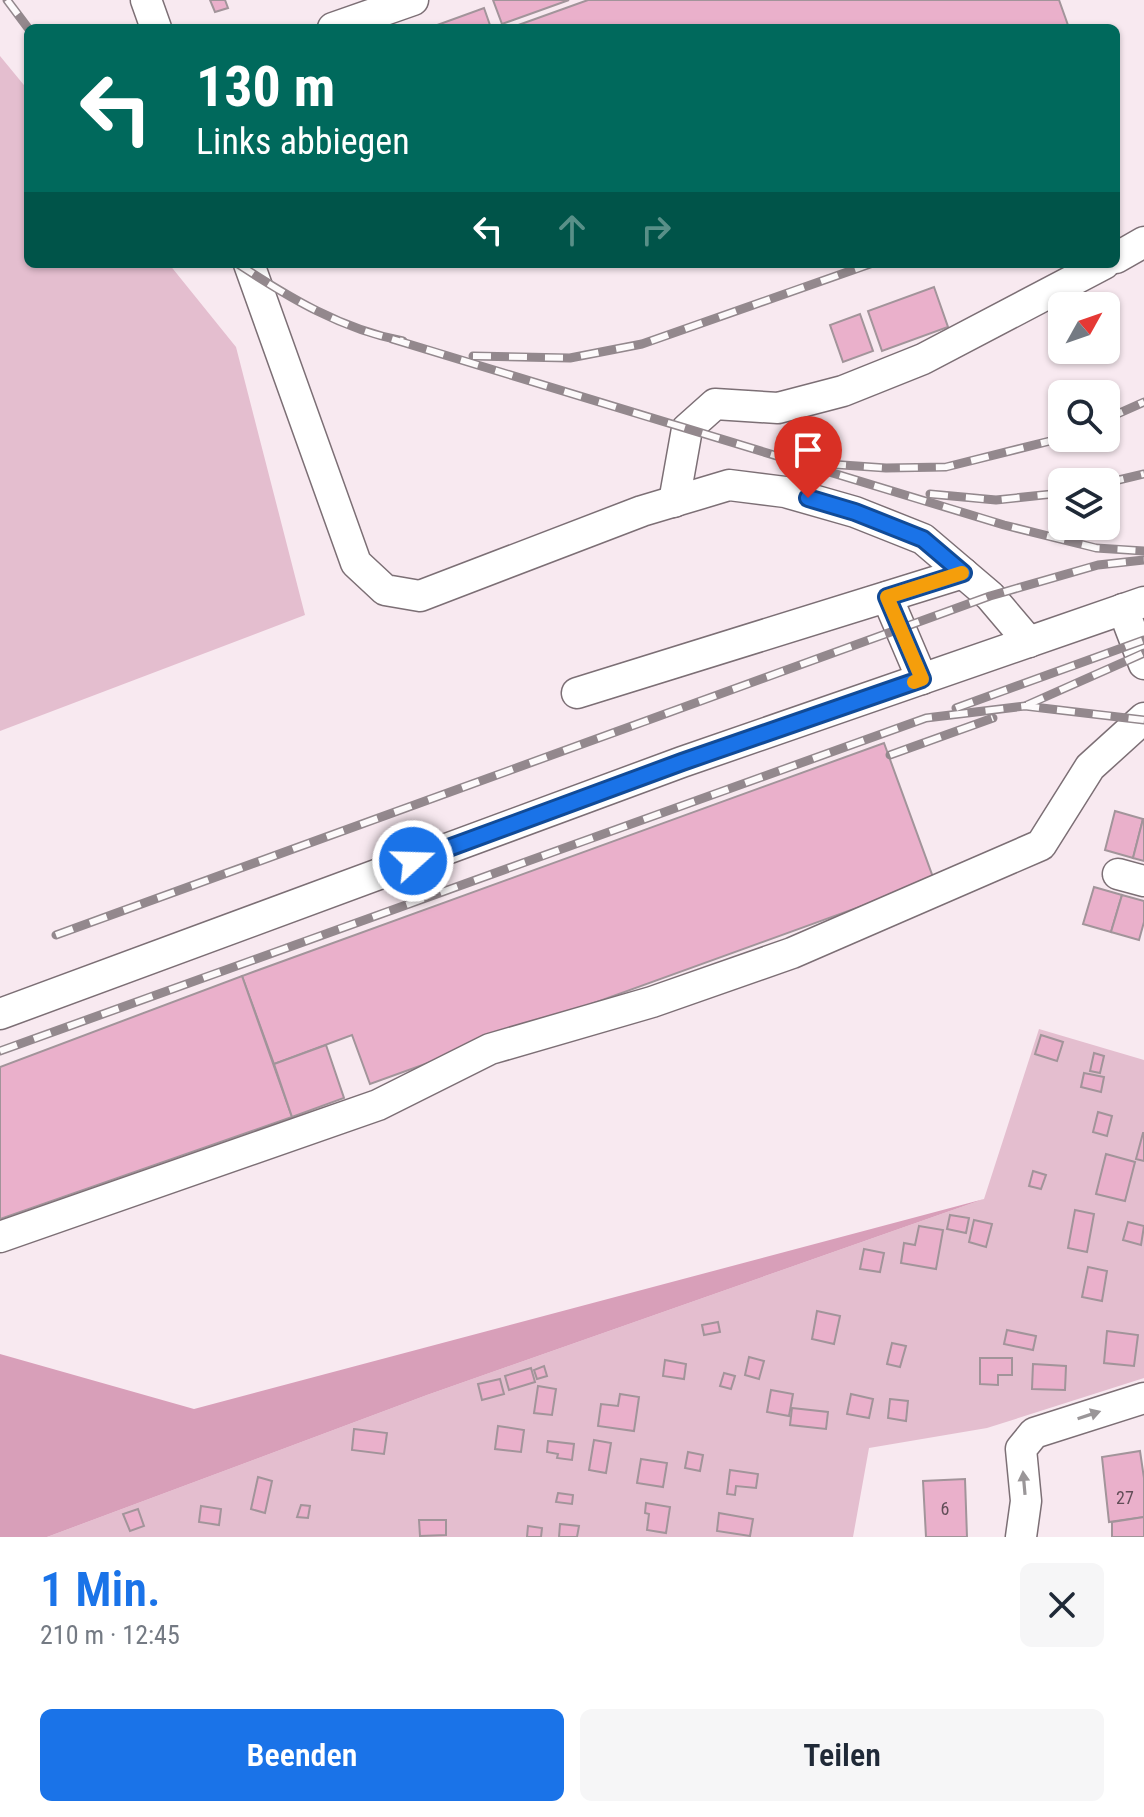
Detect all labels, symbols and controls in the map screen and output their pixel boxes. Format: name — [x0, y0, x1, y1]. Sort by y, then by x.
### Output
text: 130 m — [196, 54, 335, 120]
icon: left — [64, 56, 168, 160]
text: Links abbiegen — [196, 121, 410, 163]
icon: left — [466, 208, 510, 252]
icon: ahead — [550, 208, 594, 252]
icon: right — [634, 208, 678, 252]
north arrow — [1048, 292, 1120, 364]
map controls — [1048, 292, 1120, 540]
button: search — [1048, 380, 1120, 452]
pin — [774, 416, 842, 498]
icon: arrive — [786, 428, 830, 472]
button: layers — [1048, 468, 1120, 540]
position arrow — [371, 819, 455, 903]
one-way arrow — [1077, 1408, 1101, 1421]
one-way arrow — [1017, 1470, 1030, 1495]
house number: 27 — [1116, 1487, 1134, 1508]
house number: 6 — [941, 1498, 949, 1519]
text: 1 Min. — [40, 1561, 161, 1618]
button: close — [1020, 1563, 1104, 1647]
text: 210 m · 12:45 — [40, 1620, 180, 1650]
button: Beenden — [40, 1709, 564, 1801]
button: Teilen — [580, 1709, 1104, 1801]

